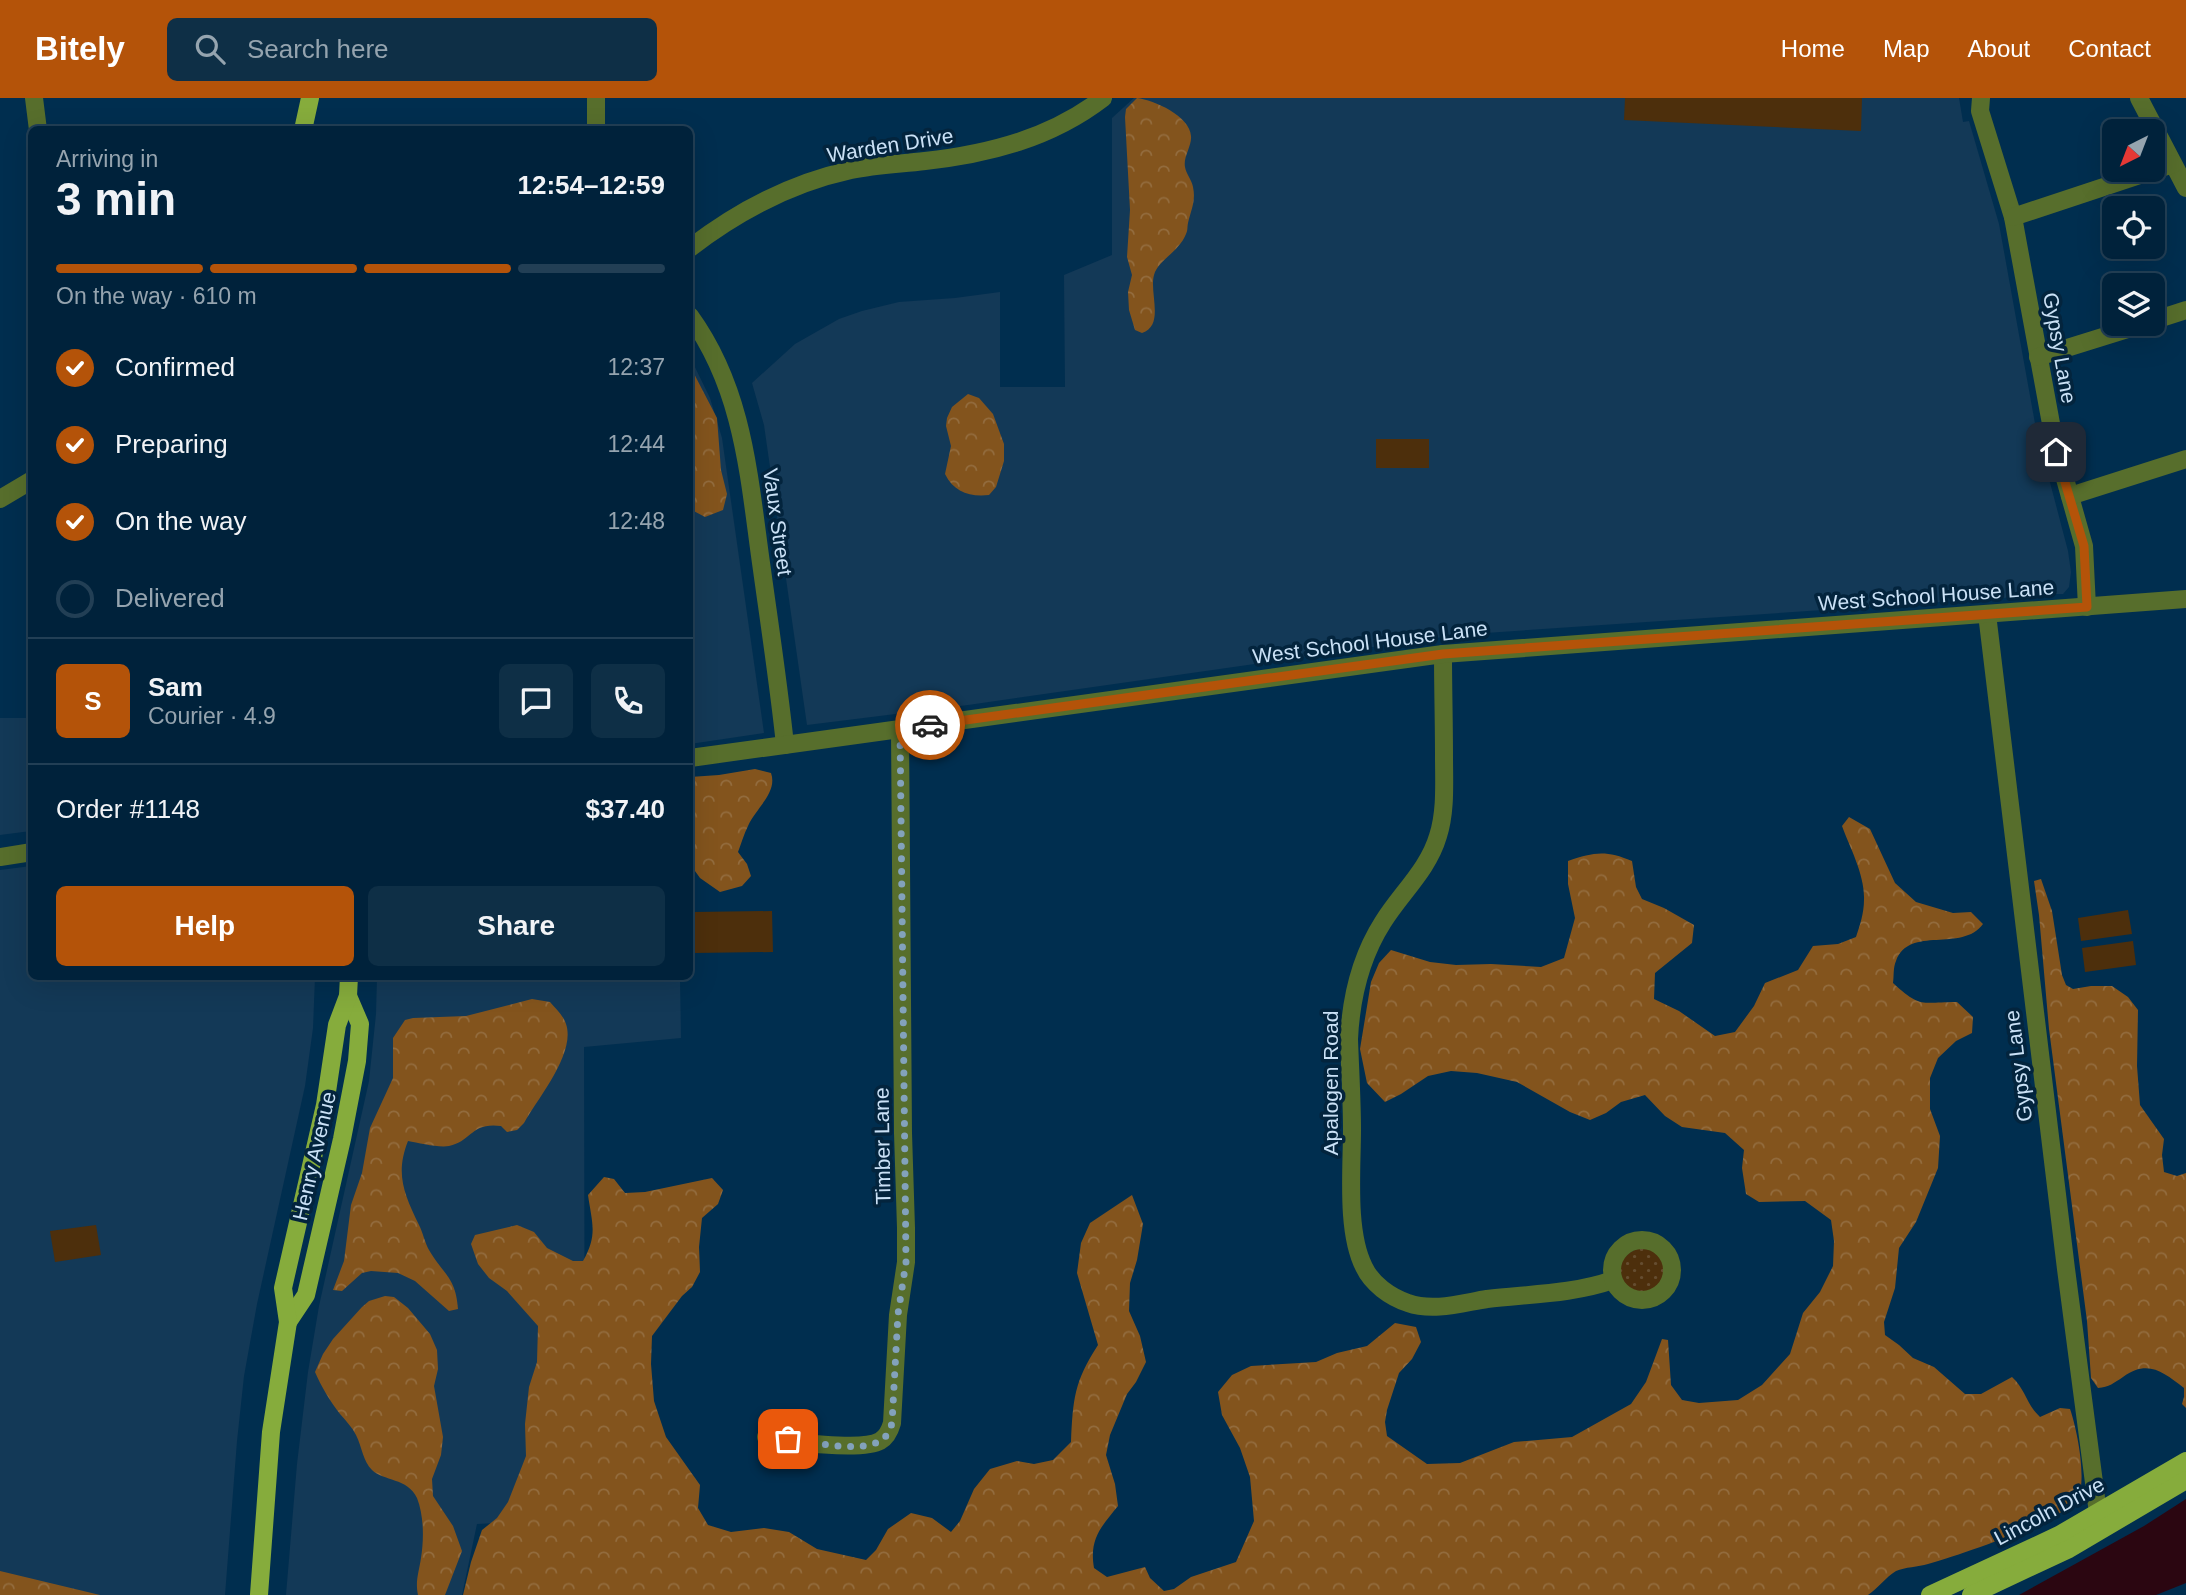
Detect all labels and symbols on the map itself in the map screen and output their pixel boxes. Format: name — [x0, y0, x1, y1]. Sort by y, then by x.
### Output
north arrow — [2102, 119, 2165, 182]
street label: Warden Drive — [825, 124, 955, 166]
street label: Gypsy Lane — [2039, 291, 2081, 405]
pin — [2026, 422, 2086, 482]
street label: Vaux Street — [759, 467, 797, 577]
street label: West School House Lane — [1817, 575, 2055, 615]
street label: West School House Lane — [1251, 616, 1489, 668]
courier — [895, 690, 965, 760]
street label: Gypsy Lane — [2000, 1009, 2036, 1123]
street label: Apalogen Road — [1319, 1011, 1342, 1155]
street label: Timber Lane — [869, 1087, 895, 1205]
street label: Henry Avenue — [288, 1089, 340, 1223]
pin — [758, 1409, 818, 1469]
street label: Lincoln Drive — [1990, 1472, 2108, 1550]

